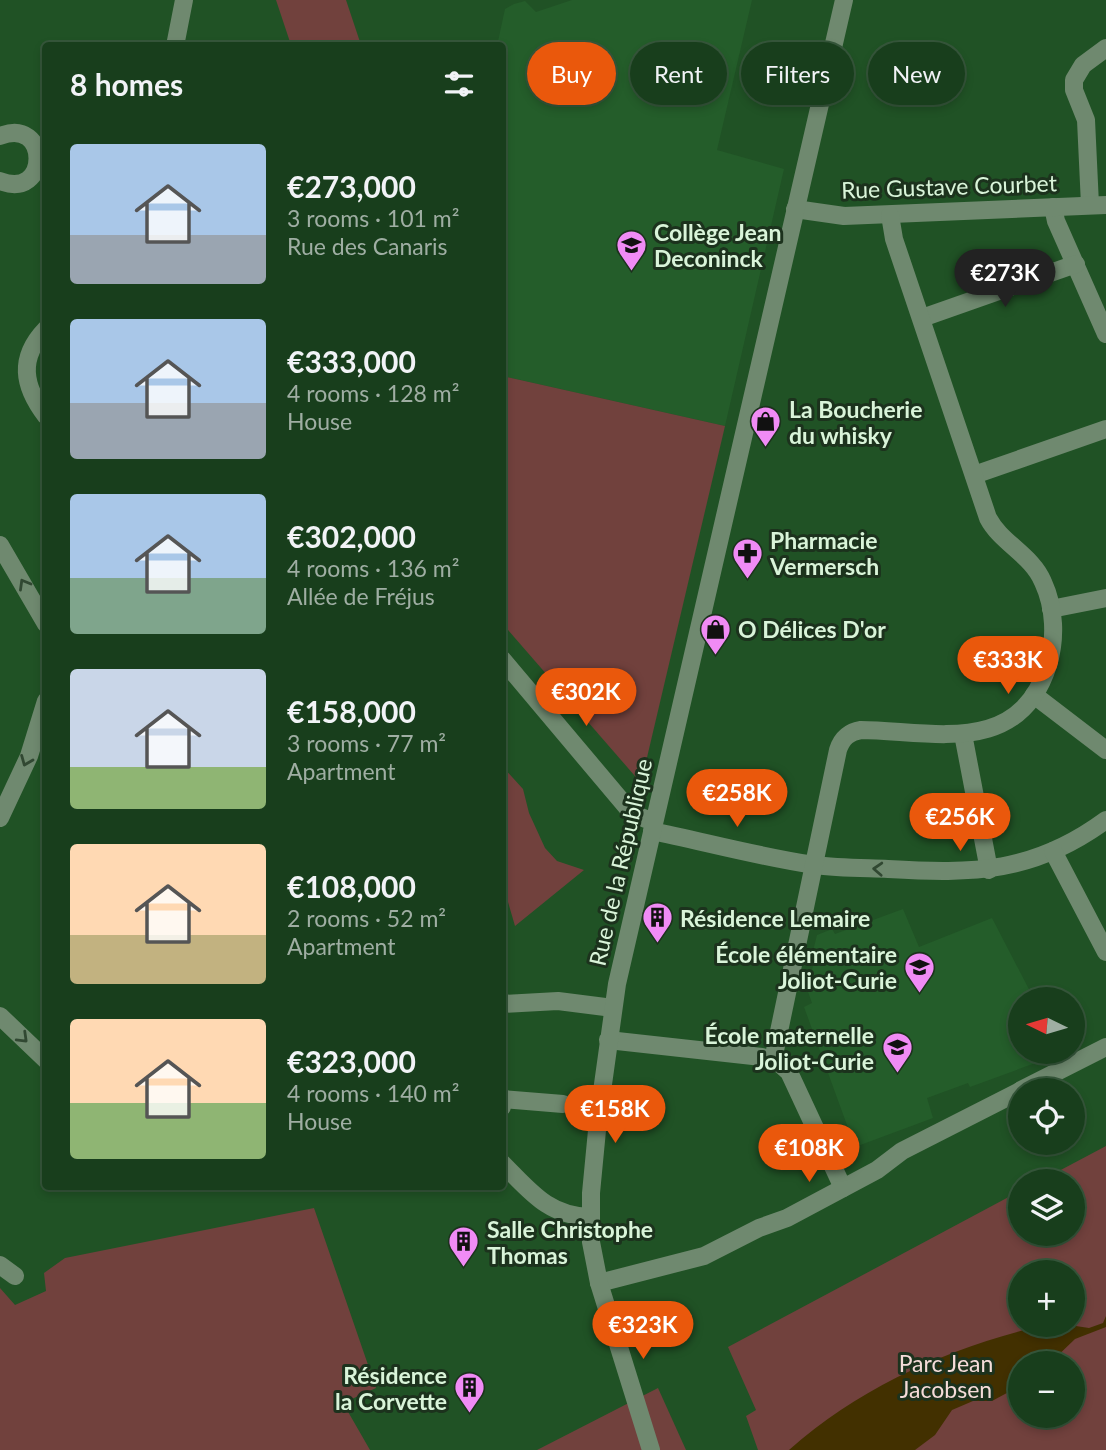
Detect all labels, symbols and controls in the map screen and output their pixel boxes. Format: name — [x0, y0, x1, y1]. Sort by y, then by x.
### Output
chip: Buy — [527, 42, 616, 105]
chip: Rent — [630, 42, 727, 105]
chip: Filters — [741, 42, 854, 105]
chip: New — [868, 42, 965, 105]
icon: filters — [440, 65, 478, 103]
text: 8 homes — [70, 66, 183, 102]
text: €273,000 — [287, 168, 416, 204]
street label: Rue Gustave Courbet — [841, 168, 1058, 204]
icon: home — [126, 172, 210, 256]
text: 3 rooms · 101 m² — [287, 204, 459, 232]
place label: Collège Jean Deconinck — [654, 218, 781, 272]
school or university icon: Collège Jean Deconinck — [614, 228, 648, 272]
text: Rue des Canaris — [287, 232, 448, 260]
pin: €273K — [956, 250, 1054, 309]
text: €273K — [970, 258, 1040, 286]
text: €333,000 — [287, 343, 416, 379]
icon: home — [126, 347, 210, 431]
text: 4 rooms · 128 m² — [287, 379, 459, 407]
place label: La Boucherie du whisky — [789, 395, 922, 449]
shop icon: La Boucherie du whisky — [749, 405, 783, 449]
text: House — [287, 407, 352, 435]
text: €302,000 — [287, 518, 416, 554]
icon: home — [126, 522, 210, 606]
place label: Pharmacie Vermersch — [769, 526, 879, 580]
pharmacy icon: Pharmacie Vermersch — [730, 536, 764, 580]
text: 4 rooms · 136 m² — [287, 554, 459, 582]
one-way arrow — [19, 579, 32, 591]
text: Allée de Fréjus — [287, 582, 435, 610]
shop icon: O Délices D'or — [698, 612, 732, 656]
place label: O Délices D'or — [738, 615, 886, 643]
pin: €333K — [959, 636, 1057, 696]
text: €333K — [973, 645, 1043, 673]
pin: €302K — [537, 668, 635, 728]
text: €302K — [551, 677, 621, 705]
text: €158,000 — [287, 693, 416, 729]
icon: home — [126, 697, 210, 781]
text: 3 rooms · 77 m² — [287, 729, 446, 757]
one-way arrow — [21, 754, 35, 766]
street label: Rue de la République — [583, 756, 657, 968]
text: Apartment — [287, 757, 395, 785]
pin: €258K — [688, 770, 786, 829]
text: €258K — [702, 778, 772, 806]
pin: €256K — [911, 794, 1009, 853]
text: €256K — [925, 802, 995, 830]
one-way arrow — [872, 862, 883, 877]
text: €108,000 — [287, 868, 416, 904]
icon: home — [126, 872, 210, 956]
building icon: Résidence Lemaire — [640, 901, 674, 945]
text: 2 rooms · 52 m² — [287, 904, 446, 932]
place label: Résidence Lemaire — [680, 904, 870, 932]
text: Apartment — [287, 932, 395, 960]
place label: École élémentaire Joliot-Curie — [715, 940, 897, 994]
school or university icon: École élémentaire Joliot-Curie — [903, 950, 937, 994]
north arrow — [1008, 987, 1085, 1064]
map controls — [1008, 987, 1085, 1428]
place label: École maternelle Joliot-Curie — [705, 1021, 874, 1075]
one-way arrow — [15, 1029, 28, 1042]
school or university icon: École maternelle Joliot-Curie — [880, 1031, 914, 1075]
text: €323,000 — [287, 1043, 416, 1079]
icon: home — [126, 1047, 210, 1131]
button: locate — [1008, 1078, 1085, 1155]
text: 4 rooms · 140 m² — [287, 1079, 459, 1107]
pin: €158K — [566, 1086, 664, 1145]
text: €158K — [580, 1094, 650, 1122]
text: House — [287, 1107, 352, 1135]
pin: €108K — [760, 1124, 858, 1184]
text: €108K — [774, 1133, 844, 1161]
button: layers — [1008, 1169, 1085, 1246]
place label: Salle Christophe Thomas — [487, 1215, 653, 1269]
building icon: Salle Christophe Thomas — [447, 1225, 481, 1269]
button: + — [1008, 1260, 1085, 1337]
pin: €323K — [594, 1302, 692, 1361]
text: €323K — [608, 1310, 678, 1338]
park label: Parc Jean Jacobsen — [899, 1349, 993, 1403]
button: − — [1008, 1351, 1085, 1428]
place label: Résidence la Corvette — [335, 1361, 447, 1415]
building icon: Résidence la Corvette — [453, 1371, 487, 1415]

